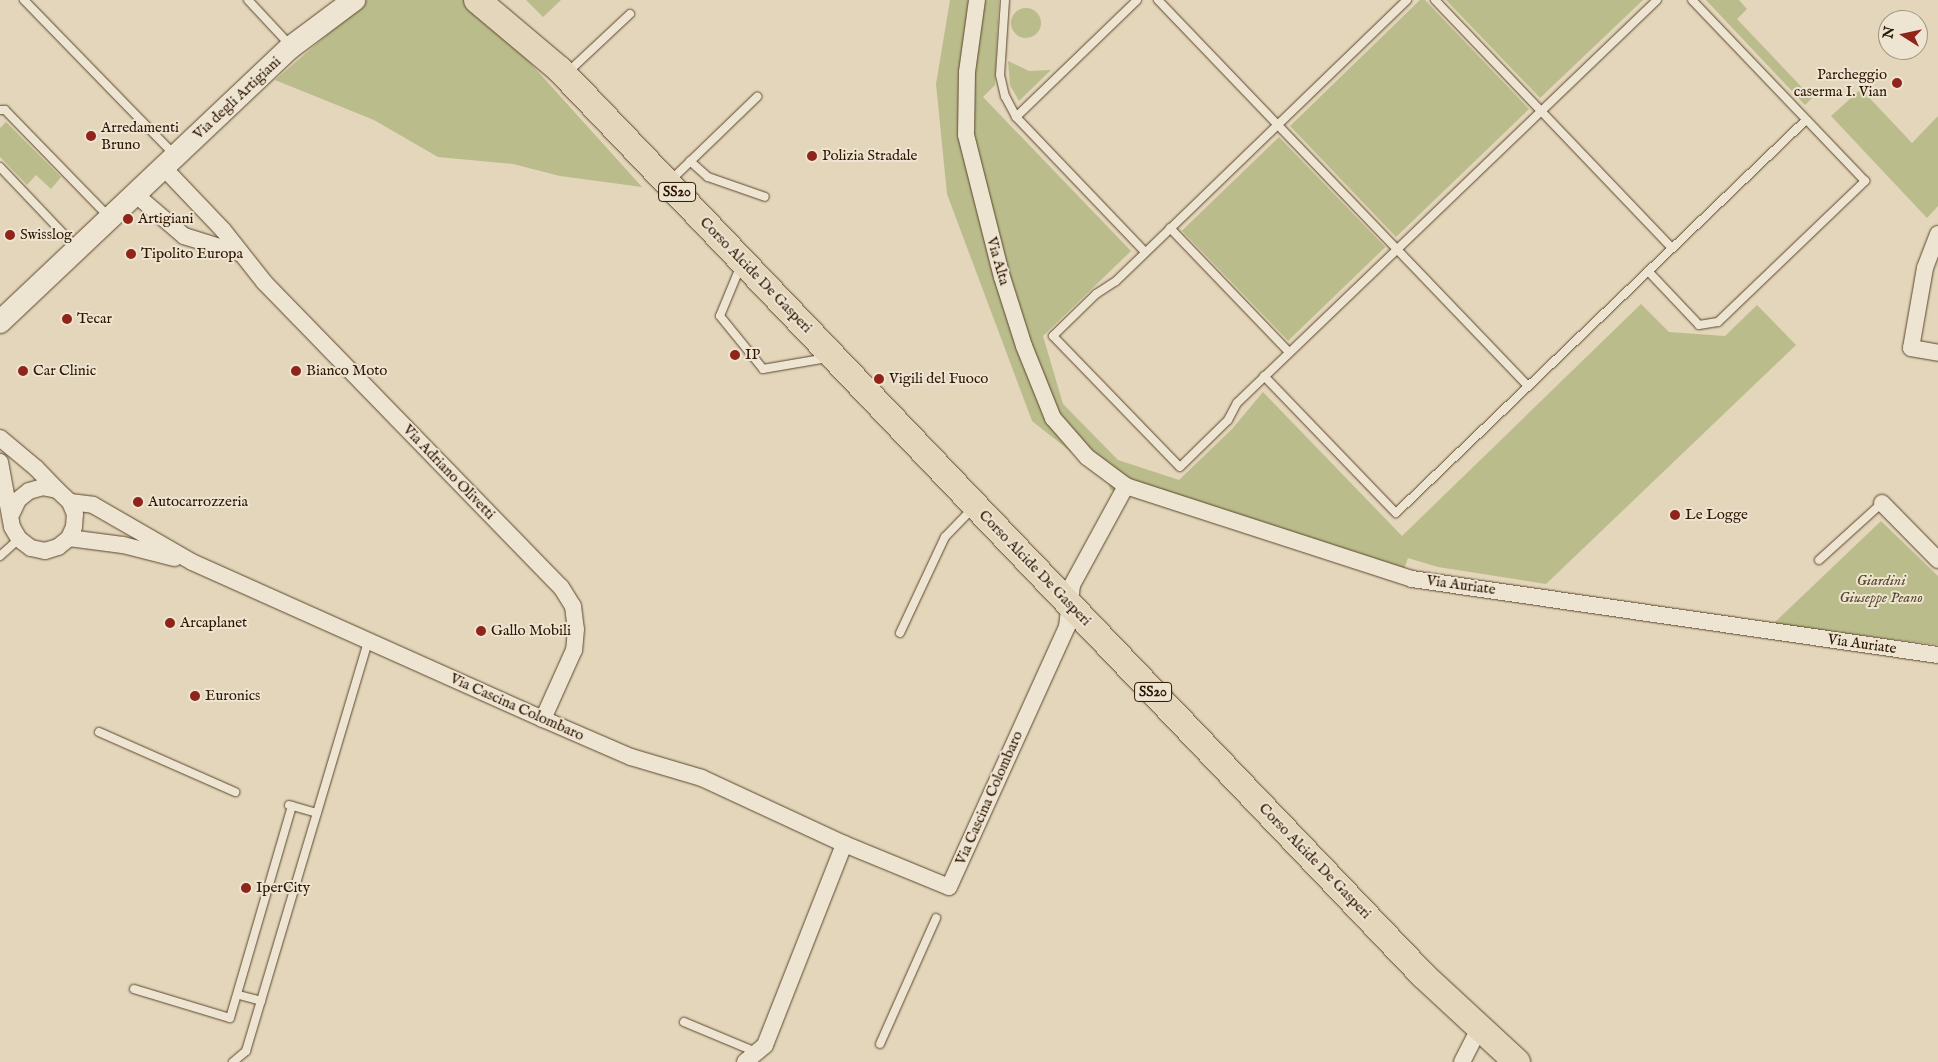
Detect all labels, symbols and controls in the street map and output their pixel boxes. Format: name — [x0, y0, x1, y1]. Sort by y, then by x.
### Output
north arrow — [1878, 10, 1928, 60]
text: N — [1879, 25, 1899, 40]
street label: Via degli Artigiani — [189, 53, 285, 143]
place label: Parcheggio caserma I. Vian — [1794, 65, 1887, 100]
marker: Parcheggio caserma I. Vian — [1891, 77, 1903, 89]
place label: Arredamenti Bruno — [101, 118, 179, 153]
marker: Arredamenti Bruno — [85, 130, 97, 142]
place label: Polizia Stradale — [822, 147, 917, 165]
marker: Polizia Stradale — [806, 150, 818, 162]
road number: SS20 — [657, 180, 697, 203]
place label: Artigiani — [138, 210, 193, 228]
marker: Artigiani — [122, 213, 134, 225]
street label: Corso Alcide De Gasperi — [696, 213, 816, 337]
place label: Swisslog — [20, 226, 72, 244]
marker: Swisslog — [4, 229, 16, 241]
street label: Via Alta — [983, 235, 1013, 287]
place label: Tipolito Europa — [141, 245, 243, 263]
marker: Tipolito Europa — [125, 248, 137, 260]
place label: Tecar — [77, 310, 112, 328]
marker: Tecar — [61, 313, 73, 325]
place label: IP — [745, 346, 760, 364]
marker: IP — [729, 349, 741, 361]
place label: Car Clinic — [33, 362, 96, 380]
place label: Bianco Moto — [306, 362, 387, 380]
marker: Car Clinic — [17, 365, 29, 377]
marker: Bianco Moto — [290, 365, 302, 377]
place label: Vigili del Fuoco — [889, 370, 988, 388]
marker: Vigili del Fuoco — [873, 373, 885, 385]
street label: Via Adriano Olivetti — [399, 421, 499, 523]
place label: Autocarrozzeria — [148, 493, 248, 511]
marker: Autocarrozzeria — [132, 496, 144, 508]
street label: Corso Alcide De Gasperi — [975, 506, 1095, 630]
place label: Le Logge — [1685, 506, 1748, 524]
marker: Le Logge — [1669, 509, 1681, 521]
street label: Via Auriate — [1425, 571, 1497, 599]
park label: Giardini Giuseppe Peano — [1839, 571, 1923, 606]
place label: Arcaplanet — [180, 614, 247, 632]
marker: Arcaplanet — [164, 617, 176, 629]
place label: Gallo Mobili — [491, 622, 571, 640]
marker: Gallo Mobili — [475, 625, 487, 637]
street label: Via Auriate — [1826, 630, 1898, 658]
street label: Via Cascina Colombaro — [447, 669, 587, 745]
road number: SS20 — [1133, 680, 1173, 704]
place label: Euronics — [205, 687, 260, 705]
marker: Euronics — [189, 690, 201, 702]
street label: Via Cascina Colombaro — [951, 728, 1027, 868]
street label: Corso Alcide De Gasperi — [1255, 799, 1375, 923]
place label: IperCity — [256, 879, 310, 897]
marker: IperCity — [240, 882, 252, 894]

